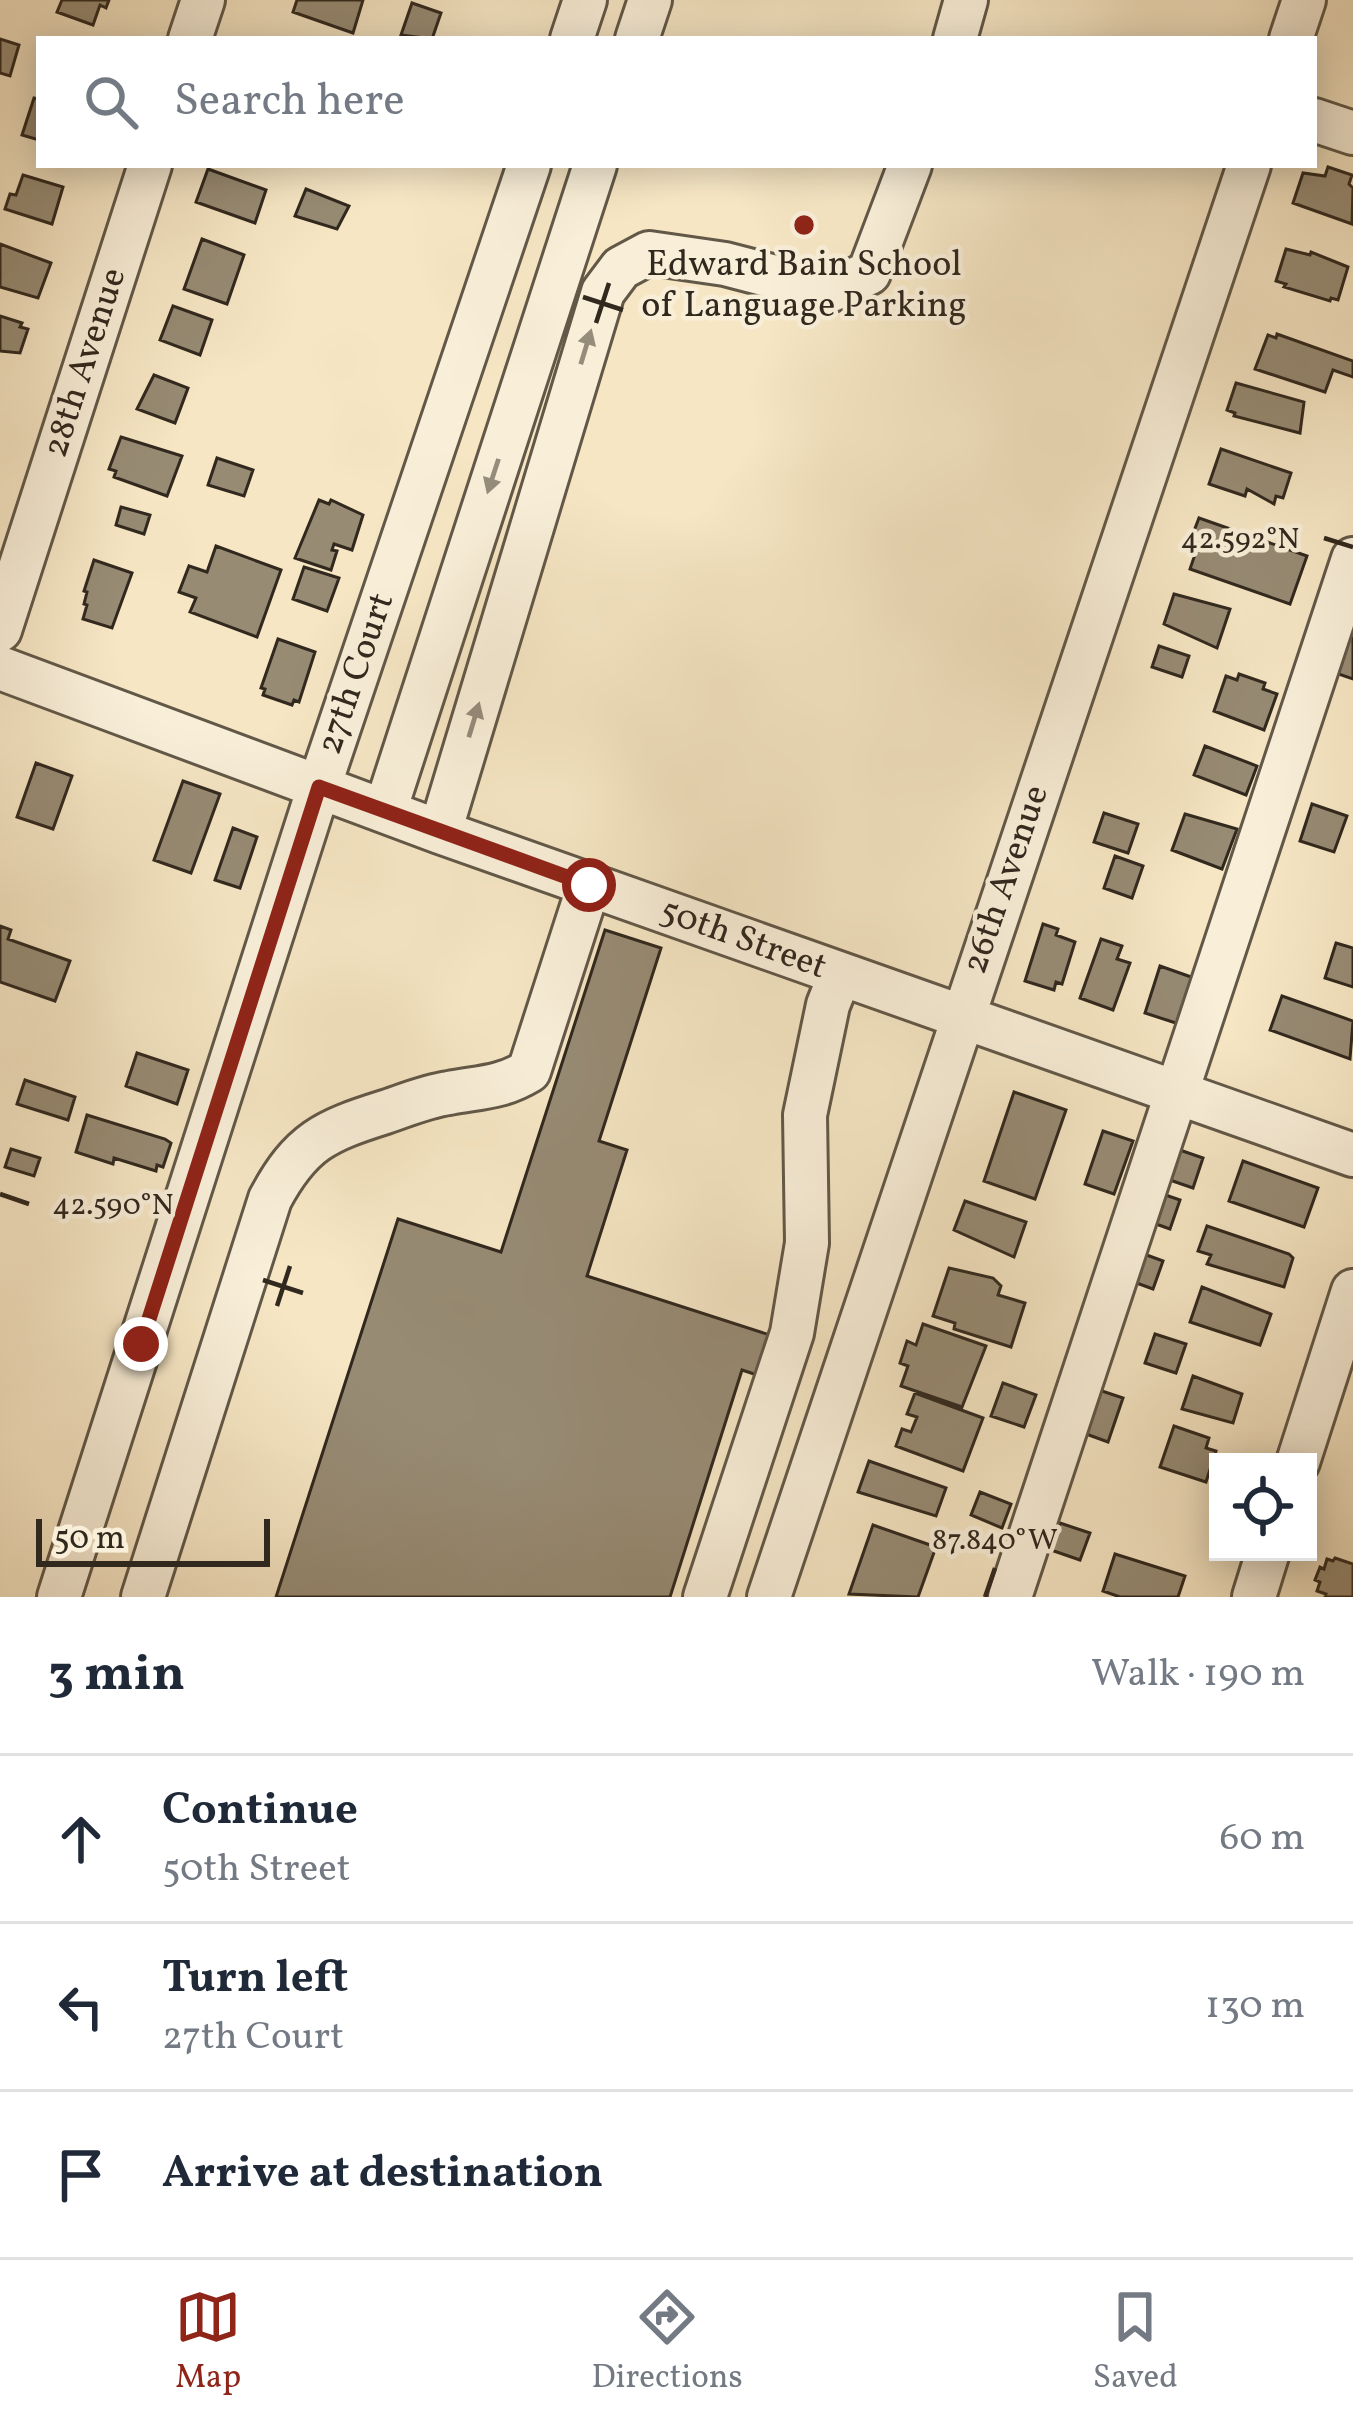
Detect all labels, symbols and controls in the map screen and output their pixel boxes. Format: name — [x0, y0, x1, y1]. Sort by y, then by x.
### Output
search box — [36, 36, 1317, 168]
icon: search — [78, 69, 144, 135]
text: Search here — [174, 71, 405, 134]
marker: Edward Bain School of Language Parking — [791, 212, 817, 238]
place label: Edward Bain School of Language Parking — [641, 241, 967, 332]
street label: 28th Avenue — [32, 262, 140, 464]
one-way arrow — [578, 328, 596, 364]
one-way arrow — [483, 458, 502, 495]
text: 42.592°N — [1181, 519, 1299, 561]
street label: 27th Court — [306, 586, 408, 762]
one-way arrow — [466, 701, 484, 738]
street label: 26th Avenue — [951, 779, 1063, 981]
route start — [562, 858, 616, 912]
street label: 50th Street — [653, 887, 833, 993]
text: 42.590°N — [52, 1185, 174, 1227]
route end — [114, 1317, 168, 1371]
map controls — [1209, 1453, 1317, 1561]
button: locate — [1209, 1453, 1317, 1561]
scale bar — [36, 1513, 270, 1566]
text: 50 m — [54, 1517, 125, 1563]
text: 87.840°W — [932, 1520, 1058, 1562]
text: 3 min — [48, 1640, 185, 1711]
text: Walk · 190 m — [1091, 1648, 1305, 1702]
text: Continue — [162, 1780, 358, 1843]
icon: ahead — [48, 1806, 114, 1872]
text: 60 m — [1220, 1812, 1305, 1866]
text: 50th Street — [162, 1843, 350, 1897]
text: Turn left — [162, 1948, 348, 2011]
icon: left — [48, 1974, 114, 2040]
text: 130 m — [1205, 1980, 1305, 2034]
text: 27th Court — [162, 2011, 344, 2065]
icon: arrive — [48, 2142, 114, 2208]
text: Arrive at destination — [162, 2143, 603, 2206]
tab: Map — [175, 2284, 241, 2402]
tab: Directions — [591, 2284, 743, 2402]
tab: Saved — [1093, 2284, 1178, 2402]

